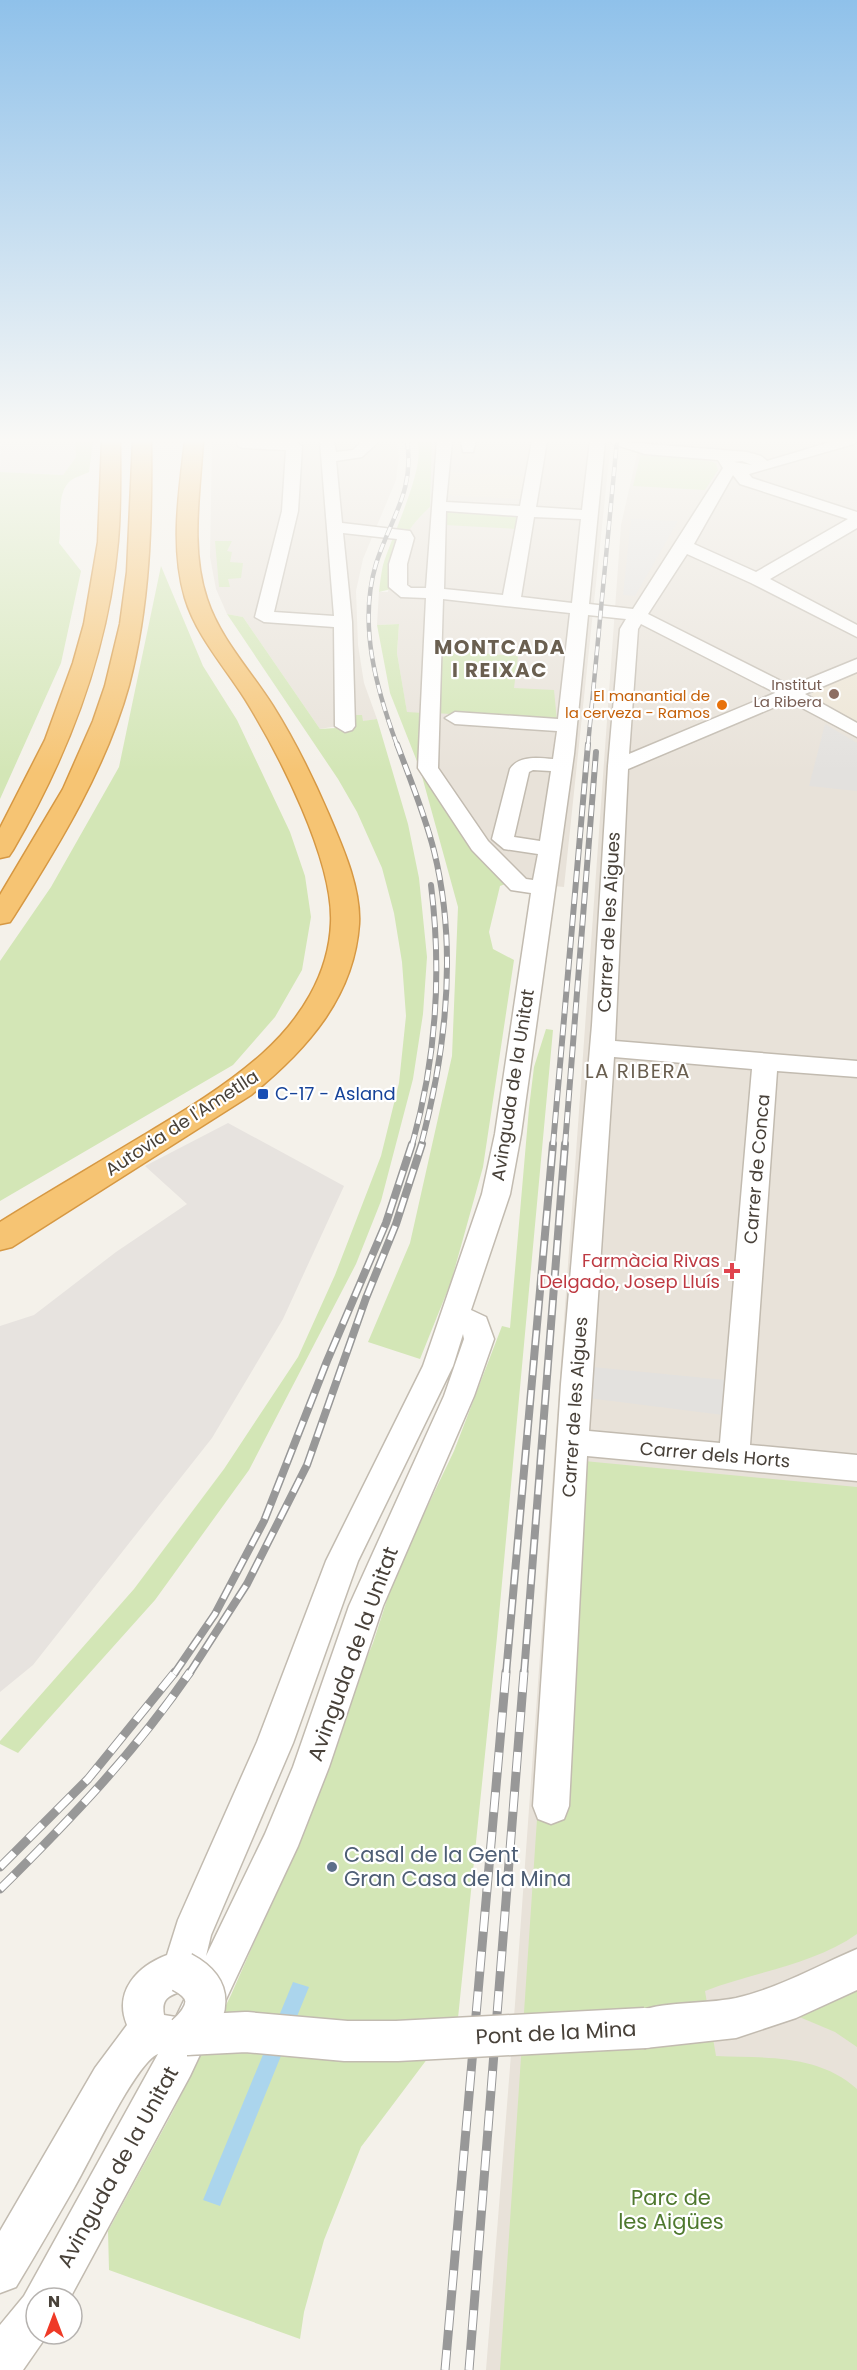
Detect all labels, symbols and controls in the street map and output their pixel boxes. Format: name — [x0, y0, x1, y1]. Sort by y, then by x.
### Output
district label: MONTCADA I REIXAC — [434, 633, 566, 684]
place label: Institut La Ribera — [753, 674, 822, 712]
place label: El manantial de la cerveza - Ramos — [565, 685, 710, 723]
marker: Institut La Ribera — [827, 687, 841, 701]
marker: El manantial de la cerveza - Ramos — [715, 698, 729, 712]
street label: Carrer de les Aigues — [591, 831, 626, 1013]
street label: Avinguda de la Unitat — [485, 987, 540, 1183]
district label: LA RIBERA — [585, 1057, 691, 1085]
street label: Autovia de l'Ametlla — [100, 1064, 263, 1182]
place label: C-17 - Asland — [275, 1081, 396, 1106]
marker: C-17 - Asland — [256, 1087, 270, 1101]
street label: Carrer de Conca — [737, 1093, 776, 1245]
place label: Farmàcia Rivas Delgado, Josep Lluís — [539, 1248, 720, 1294]
marker: Farmàcia Rivas Delgado, Josep Lluís — [725, 1264, 739, 1278]
street label: Carrer de les Aigues — [556, 1316, 593, 1498]
street label: Carrer dels Horts — [639, 1435, 791, 1474]
street label: Avinguda de la Unitat — [300, 1543, 405, 1765]
place label: Casal de la Gent Gran Casa de la Mina — [344, 1840, 571, 1893]
marker: Casal de la Gent Gran Casa de la Mina — [325, 1860, 339, 1874]
street label: Pont de la Mina — [475, 2014, 637, 2051]
street label: Avinguda de la Unitat — [50, 2061, 185, 2273]
park label: Parc de les Aigües — [618, 2183, 724, 2236]
north arrow — [24, 2286, 84, 2346]
text: N — [48, 2290, 60, 2313]

